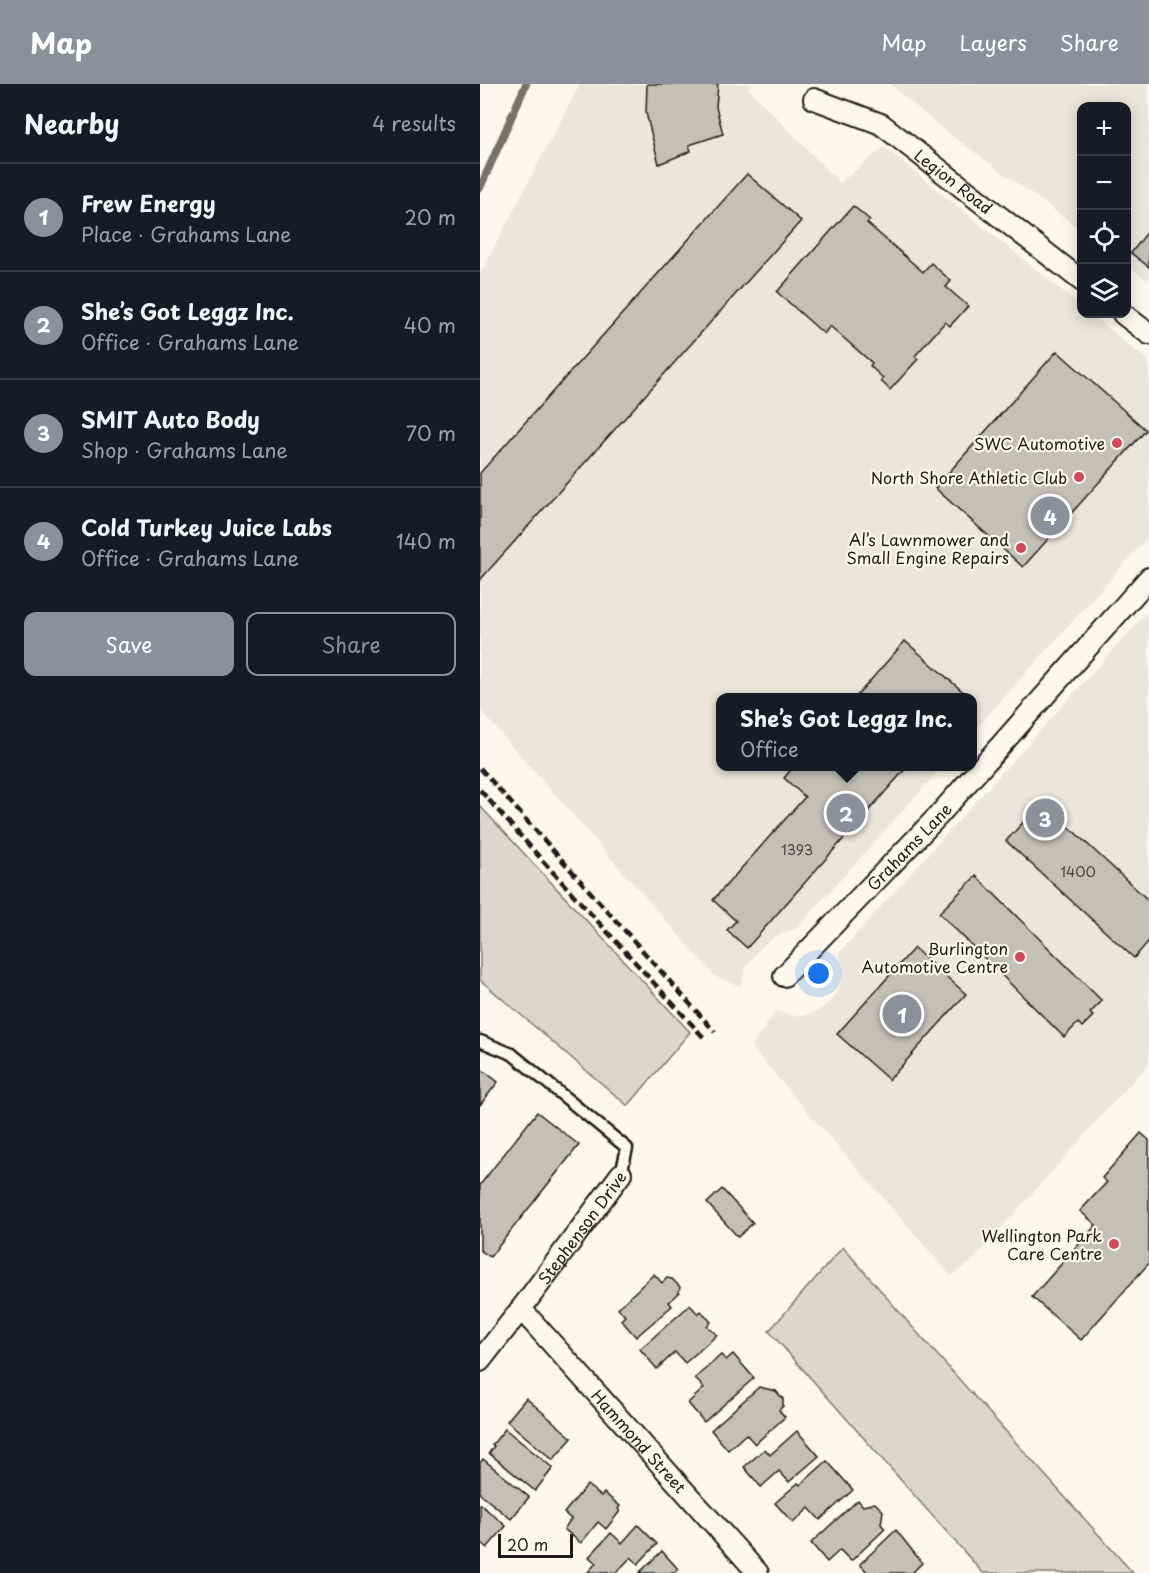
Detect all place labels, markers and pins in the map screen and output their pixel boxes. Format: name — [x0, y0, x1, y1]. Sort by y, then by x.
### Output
place label: SWC Automotive — [974, 431, 1105, 455]
marker: SWC Automotive — [1110, 436, 1124, 450]
place label: North Shore Athletic Club — [871, 465, 1067, 489]
marker: North Shore Athletic Club — [1072, 470, 1086, 484]
pin: 4 — [1030, 494, 1070, 538]
place label: Al’s Lawnmower and Small Engine Repairs — [846, 527, 1009, 569]
marker: Al’s Lawnmower and Small Engine Repairs — [1014, 541, 1028, 555]
pin: 2 — [826, 790, 866, 836]
pin: 3 — [1026, 796, 1064, 840]
place label: Burlington Automotive Centre — [862, 936, 1008, 978]
marker: Burlington Automotive Centre — [1013, 950, 1027, 964]
pin: 1 — [882, 992, 922, 1036]
place label: Wellington Park Care Centre — [982, 1223, 1102, 1265]
marker: Wellington Park Care Centre — [1107, 1237, 1121, 1251]

